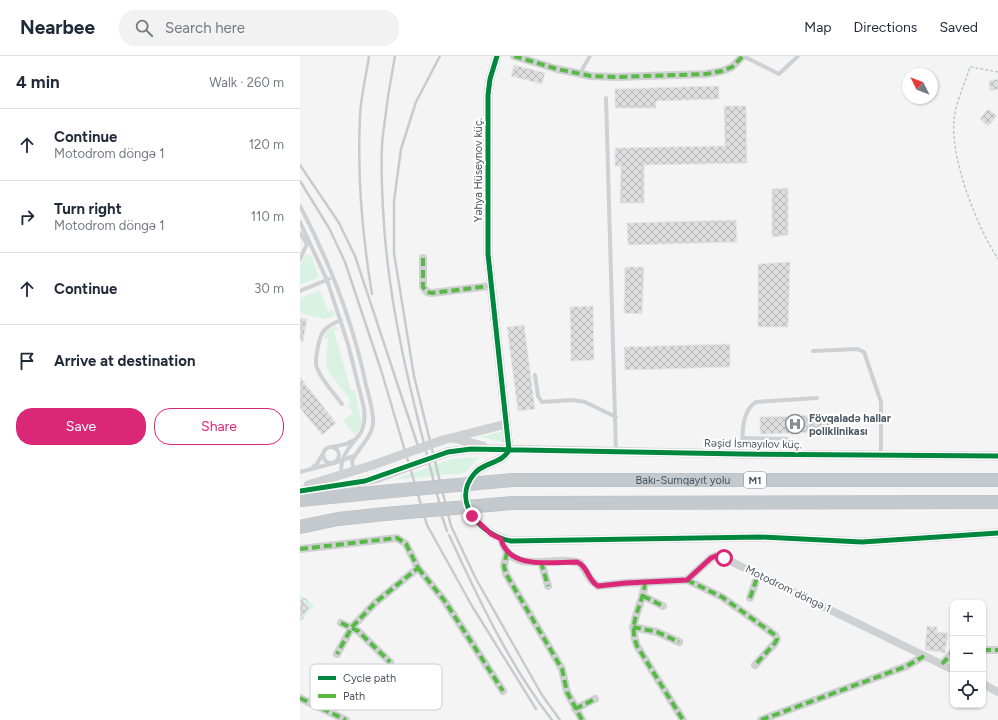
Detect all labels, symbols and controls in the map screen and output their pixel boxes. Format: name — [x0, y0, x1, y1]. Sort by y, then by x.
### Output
search box — [119, 10, 399, 46]
text: Nearbee — [20, 16, 95, 39]
icon: search — [133, 17, 155, 39]
text: Search here — [165, 19, 245, 37]
text: Map — [804, 19, 832, 36]
text: Directions — [854, 19, 917, 36]
text: Saved — [939, 19, 978, 36]
north arrow — [902, 68, 938, 104]
text: 4 min — [16, 72, 60, 92]
text: Walk · 260 m — [209, 75, 284, 90]
street label: Yəhya Hüseynov küç. — [472, 118, 485, 222]
text: Continue — [54, 128, 117, 146]
icon: ahead — [16, 134, 38, 156]
text: 120 m — [249, 137, 284, 152]
text: Motodrom döngə 1 — [54, 146, 165, 161]
text: Turn right — [54, 200, 122, 218]
icon: right — [16, 206, 38, 228]
text: 110 m — [251, 209, 284, 224]
text: Motodrom döngə 1 — [54, 218, 165, 233]
icon: ahead — [16, 278, 38, 300]
text: Continue — [54, 280, 117, 298]
text: 30 m — [254, 281, 284, 296]
icon: arrive — [16, 350, 38, 372]
text: Arrive at destination — [54, 352, 195, 370]
button: Save — [16, 408, 146, 445]
button: Share — [154, 408, 284, 445]
place label: Fövqaladə hallar poliklinikası — [809, 412, 892, 438]
hospital icon: Fövqaladə hallar poliklinikası — [784, 413, 806, 435]
street label: Rəşid İsmayılov küç. — [704, 437, 802, 451]
road number: M1 — [744, 472, 766, 488]
street label: Bakı-Sumqayıt yolu — [636, 474, 730, 487]
route end — [463, 507, 481, 525]
route start — [715, 549, 733, 567]
street label: Motodrom döngə 1 — [743, 563, 833, 615]
map controls — [950, 600, 986, 708]
button: + — [950, 600, 986, 636]
button: − — [950, 636, 986, 672]
legend — [310, 664, 442, 710]
text: Cycle path — [343, 672, 396, 685]
button: locate — [950, 672, 986, 708]
text: Path — [343, 690, 365, 703]

